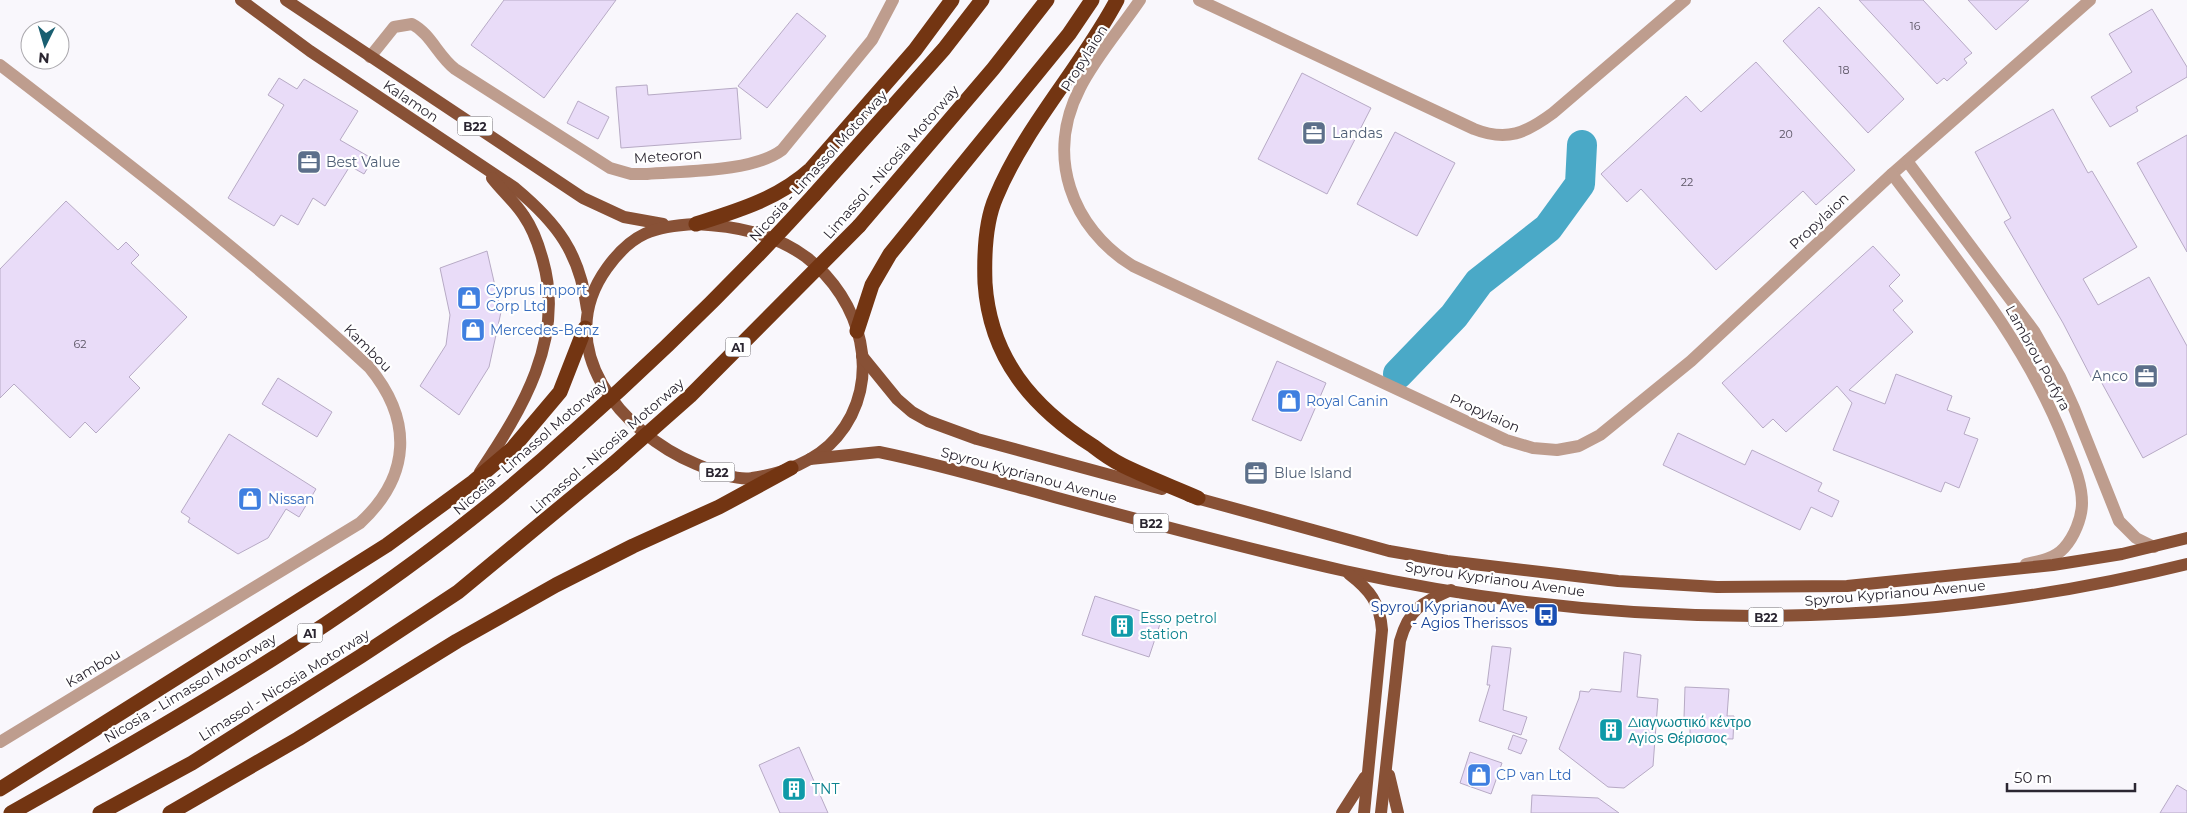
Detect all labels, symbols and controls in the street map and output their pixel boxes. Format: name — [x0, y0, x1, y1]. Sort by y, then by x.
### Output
house number: 16 — [1910, 19, 1921, 33]
north arrow — [20, 20, 70, 70]
street label: Propylaion — [1057, 21, 1111, 95]
text: N — [37, 48, 50, 67]
house number: 18 — [1839, 63, 1850, 77]
street label: Kalamon — [380, 76, 442, 126]
street label: Limassol - Nicosia Motorway — [819, 81, 963, 243]
street label: Nicosia - Limassol Motorway — [745, 86, 891, 246]
road number: B22 — [458, 116, 492, 136]
office icon: Landas — [1301, 120, 1327, 146]
place label: Landas — [1332, 124, 1383, 142]
house number: 20 — [1779, 127, 1793, 141]
street label: Meteoron — [633, 145, 703, 167]
office icon: Best Value — [296, 149, 322, 175]
place label: Best Value — [326, 153, 400, 171]
house number: 22 — [1681, 175, 1693, 189]
street label: Propylaion — [1785, 189, 1853, 253]
place label: Cyprus Import Corp Ltd — [486, 281, 588, 315]
shop icon: Cyprus Import Corp Ltd — [456, 285, 482, 311]
street label: Lambrou Porfyra — [2002, 302, 2074, 414]
shop icon: Mercedes-Benz — [460, 317, 486, 343]
street label: Kambou — [340, 320, 396, 376]
place label: Mercedes-Benz — [490, 321, 599, 339]
house number: 62 — [74, 337, 86, 351]
road number: A1 — [726, 338, 750, 357]
office icon: Anco — [2133, 363, 2159, 389]
place label: Anco — [2092, 367, 2128, 385]
street label: Limassol - Nicosia Motorway — [526, 374, 688, 518]
street label: Nicosia - Limassol Motorway — [449, 375, 611, 519]
shop icon: Royal Canin — [1276, 388, 1302, 414]
street label: Propylaion — [1447, 390, 1523, 436]
place label: Royal Canin — [1306, 392, 1388, 410]
street label: Spyrou Kyprianou Avenue — [939, 443, 1119, 507]
office icon: Blue Island — [1243, 460, 1269, 486]
road number: B22 — [700, 462, 734, 482]
place label: Blue Island — [1274, 464, 1352, 482]
shop icon: Nissan — [237, 486, 263, 512]
place label: Nissan — [268, 490, 315, 508]
road number: B22 — [1134, 514, 1168, 532]
street label: Spyrou Kyprianou Avenue — [1404, 557, 1586, 601]
street label: Spyrou Kyprianou Avenue — [1804, 576, 1986, 610]
place label: Spyrou Kyprianou Ave. - Agios Therissos — [1371, 598, 1528, 632]
bus stop icon: Spyrou Kyprianou Ave. - Agios Therissos — [1533, 602, 1559, 628]
road number: B22 — [1748, 608, 1784, 626]
place label: Esso petrol station — [1140, 609, 1217, 643]
building icon: Esso petrol station — [1109, 613, 1135, 639]
road number: A1 — [298, 624, 322, 642]
street label: Limassol - Nicosia Motorway — [195, 625, 373, 745]
street label: Nicosia - Limassol Motorway — [100, 629, 280, 747]
street label: Kambou — [62, 645, 124, 691]
place label: Διαγνωστικό κέντρο Αγios Θέρισσος — [1628, 713, 1751, 747]
building icon: Διαγνωστικό κέντρο Αγios Θέρισσος — [1598, 717, 1624, 743]
scale bar — [2007, 760, 2134, 792]
shop icon: CP van Ltd — [1466, 762, 1492, 788]
place label: CP van Ltd — [1496, 766, 1571, 784]
text: 50 m — [2014, 768, 2052, 787]
building icon: TNT — [781, 776, 807, 802]
place label: TNT — [812, 780, 839, 798]

